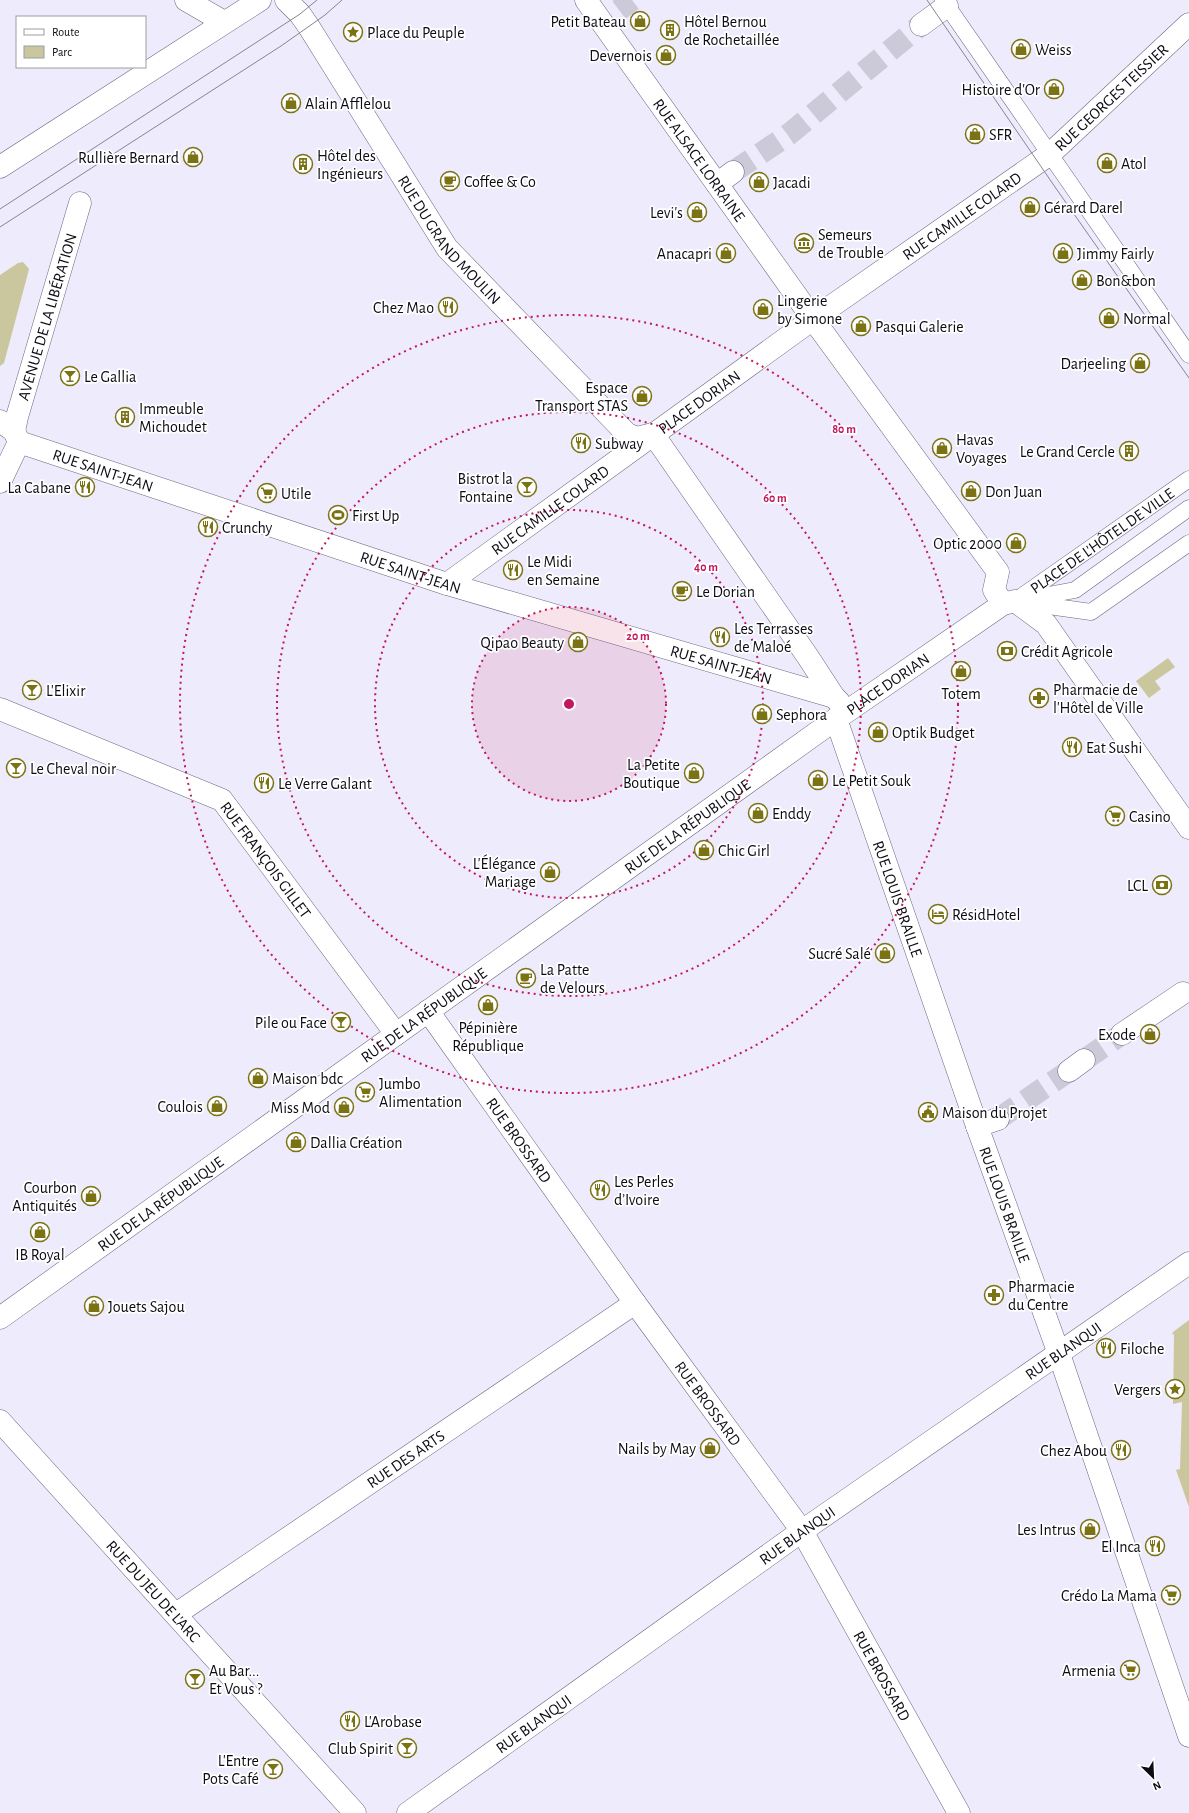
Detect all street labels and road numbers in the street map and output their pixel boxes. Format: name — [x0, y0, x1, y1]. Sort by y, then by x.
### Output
street label: RUE GEORGES TEISSIER — [1052, 41, 1171, 154]
street label: RUE ALSACE LORRAINE — [650, 96, 748, 225]
street label: RUE CAMILLE COLARD — [900, 170, 1025, 263]
street label: RUE DU GRAND MOULIN — [395, 173, 504, 307]
street label: AVENUE DE LA LIBÉRATION — [15, 231, 80, 402]
street label: PLACE DORIAN — [656, 368, 743, 437]
street label: RUE SAINT-JEAN — [51, 447, 155, 495]
street label: RUE CAMILLE COLARD — [489, 463, 612, 558]
street label: PLACE DE L'HÔTEL DE VILLE — [1028, 485, 1177, 597]
street label: RUE SAINT-JEAN — [358, 549, 463, 597]
street label: RUE SAINT-JEAN — [668, 643, 774, 687]
street label: PLACE DORIAN — [844, 650, 932, 718]
street label: RUE DE LA RÉPUBLIQUE — [622, 776, 753, 877]
street label: RUE FRANÇOIS GILLET — [217, 799, 314, 921]
street label: RUE LOUIS BRAILLE — [870, 839, 925, 959]
street label: RUE DE LA RÉPUBLIQUE — [358, 965, 490, 1066]
street label: RUE BROSSARD — [483, 1095, 554, 1186]
street label: RUE LOUIS BRAILLE — [976, 1145, 1032, 1265]
street label: RUE DE LA RÉPUBLIQUE — [95, 1154, 227, 1254]
street label: RUE BLANQUI — [1023, 1319, 1105, 1383]
street label: RUE BROSSARD — [671, 1359, 744, 1449]
street label: RUE DES ARTS — [364, 1428, 448, 1491]
street label: RUE BLANQUI — [757, 1504, 838, 1568]
street label: RUE DU JEU DE L'ARC — [103, 1537, 203, 1645]
street label: RUE BROSSARD — [850, 1628, 913, 1724]
street label: RUE BLANQUI — [493, 1692, 575, 1756]

